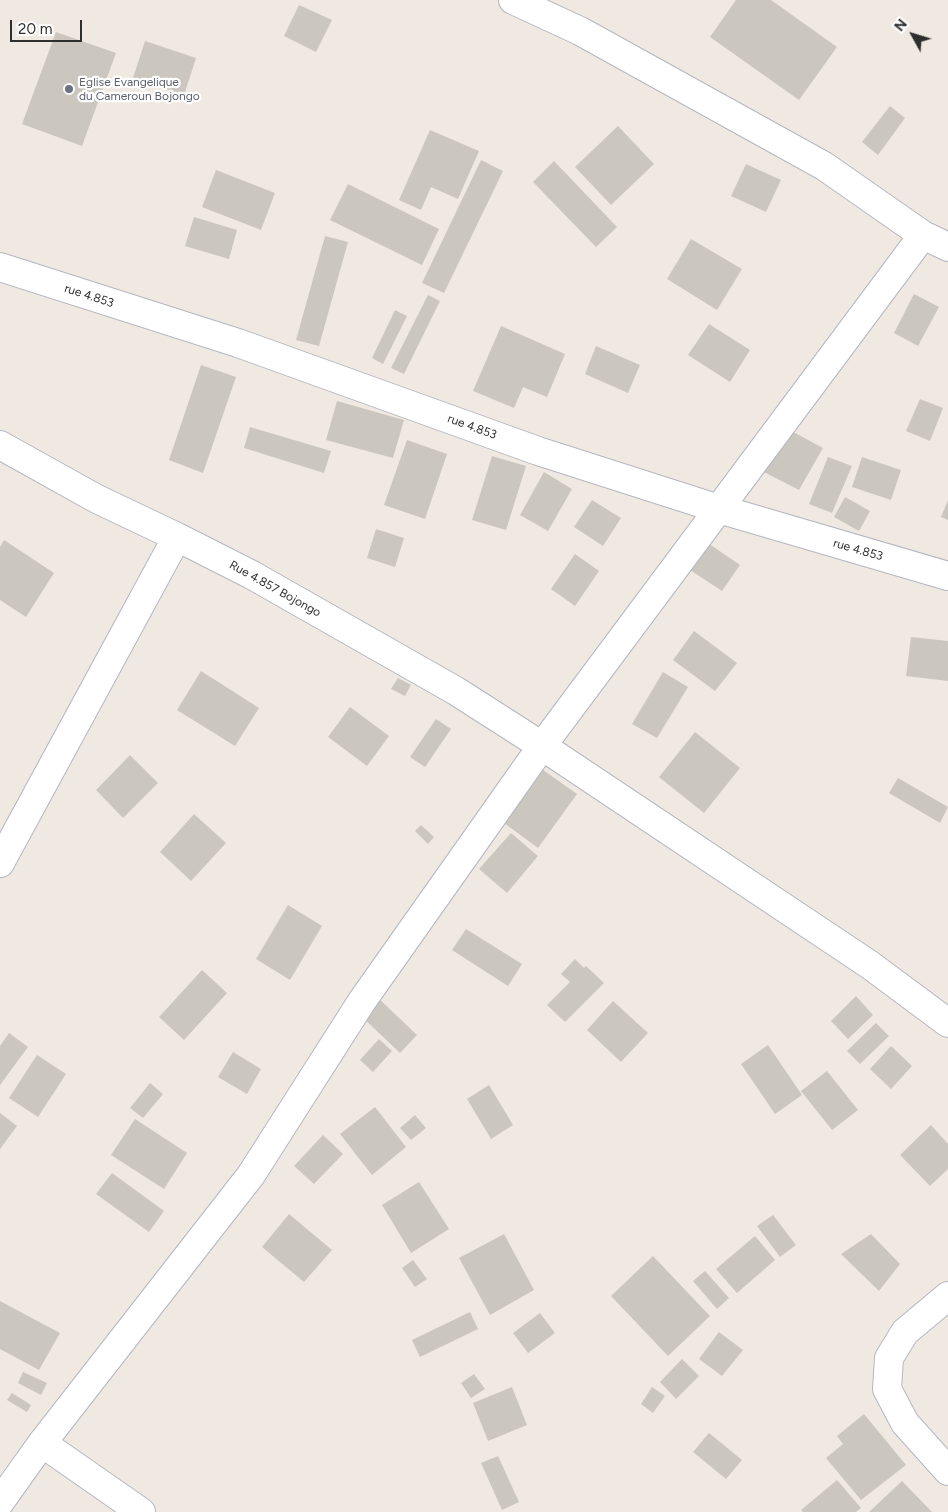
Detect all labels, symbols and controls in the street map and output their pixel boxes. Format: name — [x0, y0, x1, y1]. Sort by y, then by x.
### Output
scale bar — [12, 10, 85, 42]
north arrow — [888, 10, 938, 60]
text: N — [891, 16, 911, 35]
text: 20 m — [18, 20, 52, 38]
place label: Eglise Evangelique du Cameroun Bojongo — [79, 75, 200, 103]
marker: Eglise Evangelique du Cameroun Bojongo — [63, 83, 75, 95]
street label: rue 4.853 — [63, 281, 115, 311]
street label: rue 4.853 — [446, 412, 498, 442]
street label: rue 4.853 — [831, 536, 885, 564]
street label: Rue 4.857 Bojongo — [227, 558, 323, 620]

